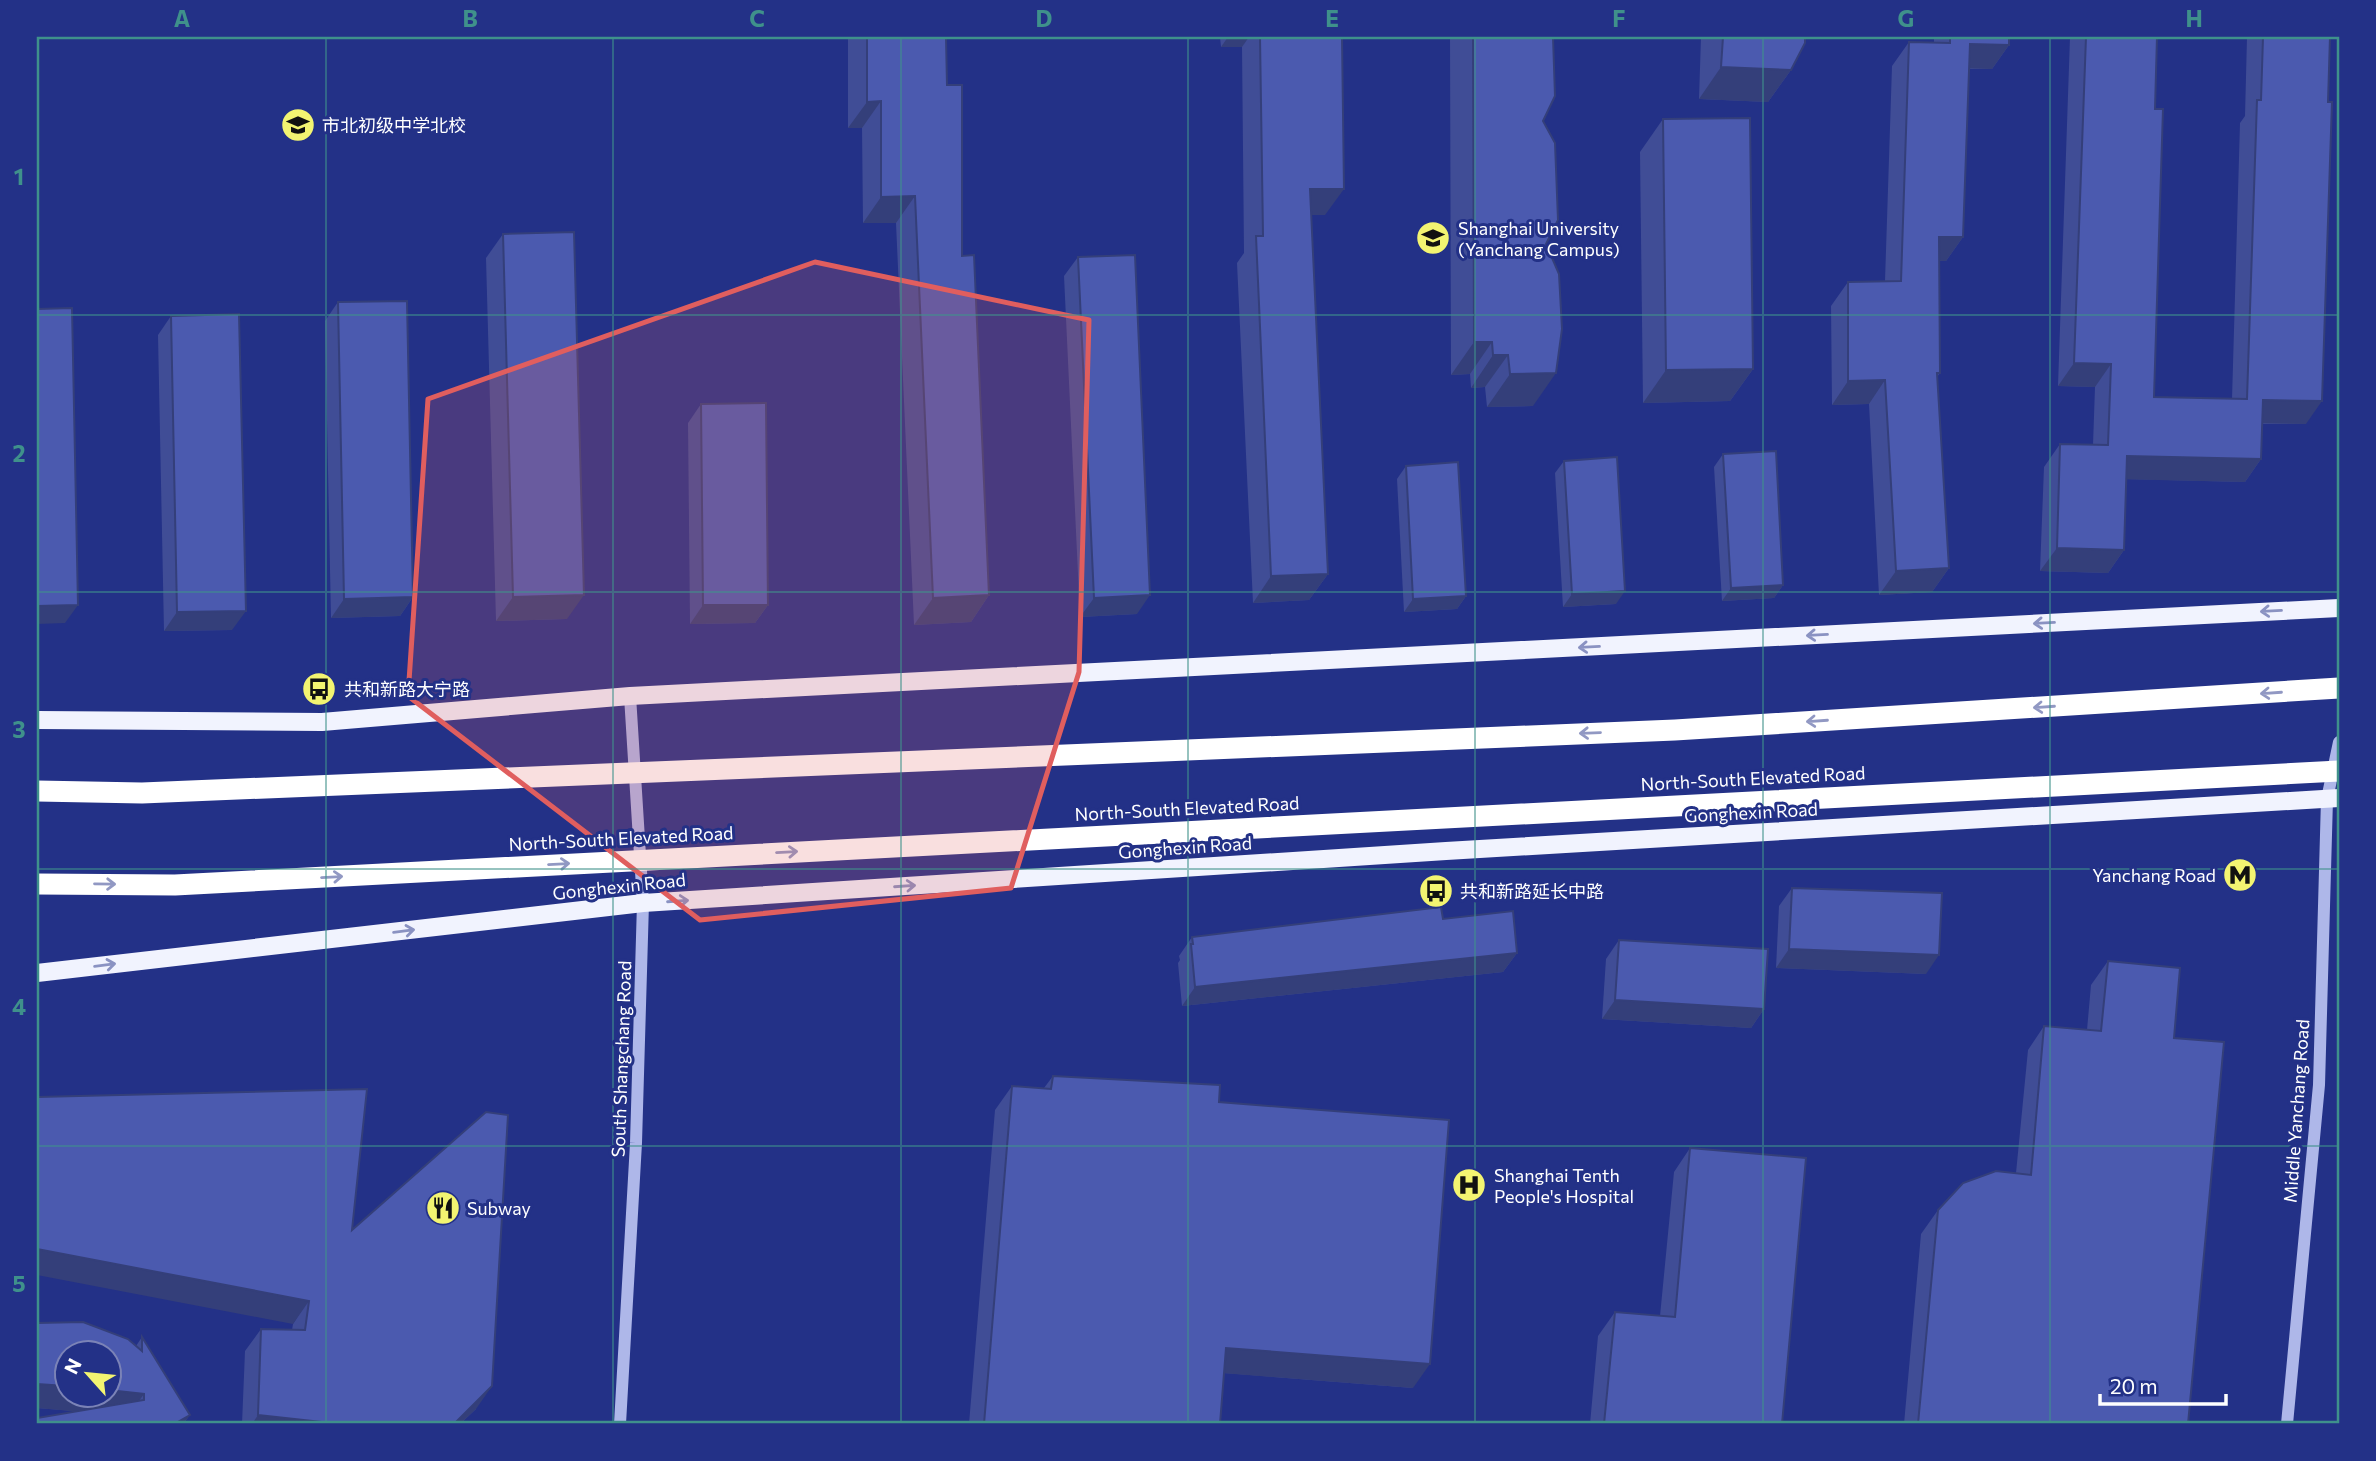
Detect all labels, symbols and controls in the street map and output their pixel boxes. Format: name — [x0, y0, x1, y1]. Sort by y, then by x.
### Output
text: A — [174, 4, 191, 32]
text: B — [462, 4, 478, 32]
text: C — [749, 4, 765, 32]
text: D — [1036, 4, 1053, 32]
text: E — [1325, 4, 1339, 32]
text: F — [1612, 4, 1626, 32]
text: G — [1898, 4, 1914, 32]
text: H — [2185, 4, 2203, 32]
school or university icon: 市北初级中学北校 — [279, 106, 317, 144]
place label: 市北初级中学北校 — [322, 114, 466, 136]
text: 1 — [14, 162, 24, 190]
place label: Shanghai University (Yanchang Campus) — [1458, 217, 1620, 260]
school or university icon: Shanghai University (Yanchang Campus) — [1414, 219, 1452, 257]
text: 2 — [12, 439, 26, 467]
one-way arrow — [2260, 605, 2283, 618]
one-way arrow — [2033, 617, 2056, 630]
one-way arrow — [1805, 628, 1828, 641]
one-way arrow — [1578, 640, 1601, 653]
bus stop icon: 共和新路大宁路 — [300, 670, 338, 708]
place label: 共和新路大宁路 — [344, 678, 470, 700]
one-way arrow — [2260, 686, 2283, 699]
one-way arrow — [2033, 700, 2056, 713]
text: 3 — [12, 715, 26, 743]
one-way arrow — [1806, 715, 1829, 728]
one-way arrow — [1579, 727, 1602, 740]
street label: North-South Elevated Road — [1640, 761, 1866, 795]
street label: North-South Elevated Road — [1074, 791, 1300, 825]
street label: Gonghexin Road — [1684, 798, 1818, 826]
street label: North-South Elevated Road — [508, 821, 734, 855]
street label: Gonghexin Road — [1117, 831, 1253, 863]
one-way arrow — [775, 846, 798, 859]
metro station icon: Yanchang Road — [2221, 856, 2259, 894]
one-way arrow — [548, 858, 571, 871]
place label: Yanchang Road — [2092, 864, 2216, 886]
street label: Gonghexin Road — [551, 868, 687, 904]
one-way arrow — [320, 870, 343, 883]
bus stop icon: 共和新路延长中路 — [1417, 872, 1455, 910]
one-way arrow — [93, 878, 116, 891]
one-way arrow — [894, 879, 916, 892]
place label: 共和新路延长中路 — [1460, 880, 1604, 902]
one-way arrow — [667, 894, 689, 907]
one-way arrow — [392, 924, 414, 937]
one-way arrow — [93, 959, 115, 972]
street label: South Shangchang Road — [607, 960, 635, 1158]
text: 4 — [12, 992, 26, 1020]
street label: Middle Yanchang Road — [2279, 1018, 2313, 1204]
place label: Shanghai Tenth People's Hospital — [1494, 1164, 1634, 1207]
hospital icon: Shanghai Tenth People's Hospital — [1450, 1166, 1488, 1204]
restaurant icon: Subway — [424, 1189, 462, 1227]
place label: Subway — [467, 1197, 531, 1219]
text: 5 — [12, 1269, 26, 1297]
north arrow — [52, 1338, 122, 1408]
text: N — [59, 1354, 86, 1378]
scale bar — [2100, 1363, 2226, 1407]
text: 20 m — [2110, 1373, 2158, 1398]

